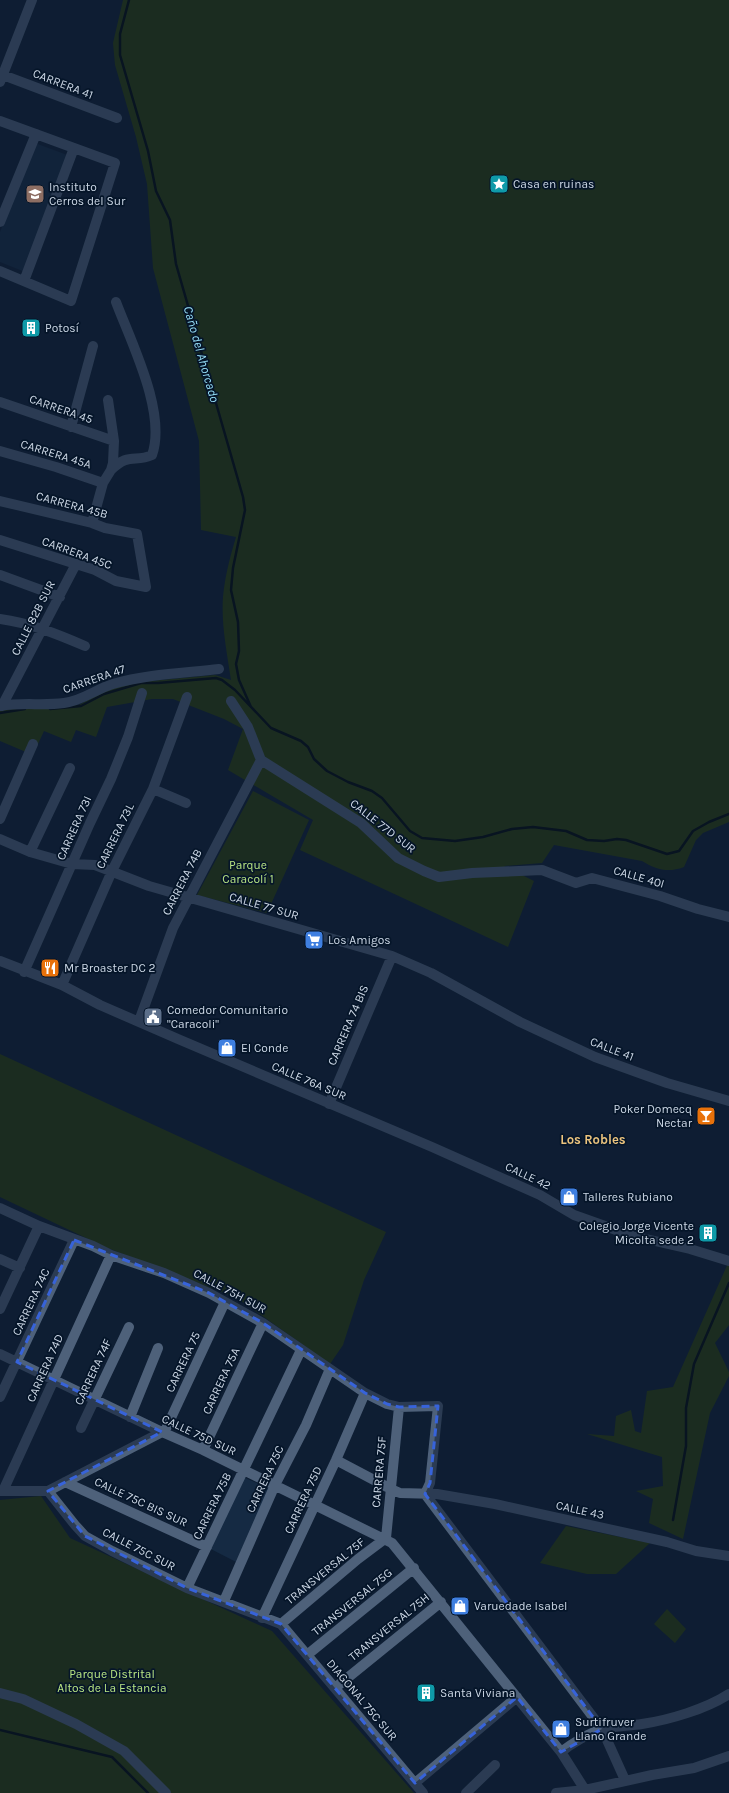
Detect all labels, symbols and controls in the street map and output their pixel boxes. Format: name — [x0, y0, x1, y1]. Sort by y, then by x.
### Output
street label: CARRERA 41 — [31, 66, 95, 102]
place icon: Casa en ruinas — [488, 173, 510, 195]
place label: Casa en ruinas — [513, 177, 594, 191]
place label: Instituto Cerros del Sur — [49, 180, 126, 208]
school or university icon: Instituto Cerros del Sur — [24, 183, 46, 205]
water label: Caño del Ahorcado — [181, 304, 223, 405]
building icon: Potosí — [20, 317, 42, 339]
place label: Potosí — [45, 321, 80, 335]
street label: CARRERA 45 — [27, 392, 95, 426]
street label: CARRERA 45A — [19, 437, 93, 471]
street label: CARRERA 45B — [35, 489, 109, 521]
street label: CARRERA 45C — [40, 534, 114, 572]
street label: CALLE 82B SUR — [8, 578, 58, 658]
street label: CARRERA 47 — [61, 662, 127, 696]
street label: CARRERA 73I — [54, 794, 94, 862]
street label: CALLE 77D SUR — [347, 796, 419, 856]
street label: CARRERA 73L — [93, 801, 137, 871]
street label: CARRERA 74B — [159, 846, 205, 918]
park label: Parque Caracolí 1 — [222, 858, 274, 886]
street label: CALLE 40I — [612, 863, 666, 891]
street label: CALLE 77 SUR — [228, 889, 300, 923]
supermarket icon: Los Amigos — [303, 929, 325, 951]
place label: Los Amigos — [328, 933, 391, 947]
restaurant icon: Mr Broaster DC 2 — [39, 957, 61, 979]
place label: Mr Broaster DC 2 — [64, 961, 156, 975]
street label: CARRERA 74 BIS — [325, 983, 371, 1067]
place label: Comedor Comunitario "Caracoli" — [167, 1003, 288, 1031]
public building icon: Comedor Comunitario "Caracoli" — [142, 1006, 164, 1028]
street label: CALLE 41 — [588, 1034, 636, 1064]
shop icon: El Conde — [216, 1037, 238, 1059]
place label: El Conde — [241, 1041, 288, 1055]
street label: CALLE 76A SUR — [270, 1059, 348, 1103]
place label: Poker Domecq Nectar — [614, 1102, 693, 1130]
bar icon: Poker Domecq Nectar — [695, 1105, 717, 1127]
district label: Los Robles — [560, 1132, 626, 1147]
street label: CALLE 42 — [503, 1159, 553, 1193]
shop icon: Talleres Rubiano — [558, 1186, 580, 1208]
place label: Talleres Rubiano — [583, 1190, 673, 1204]
place label: Colegio Jorge Vicente Micolta sede 2 — [579, 1219, 694, 1247]
building icon: Colegio Jorge Vicente Micolta sede 2 — [697, 1222, 719, 1244]
street label: CARRERA 74C — [9, 1266, 53, 1338]
street label: CALLE 75H SUR — [191, 1266, 269, 1316]
street label: CARRERA 75 — [163, 1329, 203, 1395]
street label: CARRERA 74D — [24, 1332, 66, 1404]
street label: CARRERA 74F — [72, 1337, 114, 1407]
street label: CARRERA 75A — [199, 1345, 243, 1417]
street label: CALLE 75D SUR — [159, 1412, 239, 1458]
street label: CARRERA 75F — [369, 1436, 389, 1508]
street label: CARRERA 75C — [243, 1443, 287, 1515]
street label: CARRERA 75D — [281, 1464, 325, 1536]
street label: CARRERA 75B — [190, 1470, 234, 1542]
street label: CALLE 75C BIS SUR — [92, 1474, 190, 1530]
street label: CALLE 43 — [555, 1498, 605, 1522]
street label: CALLE 75C SUR — [100, 1525, 178, 1573]
street label: TRANSVERSAL 75F — [283, 1535, 367, 1607]
street label: TRANSVERSAL 75G — [309, 1565, 395, 1639]
street label: TRANSVERSAL 75H — [346, 1590, 432, 1664]
shop icon: Varuedade Isabel — [449, 1595, 471, 1617]
place label: Varuedade Isabel — [474, 1599, 567, 1613]
street label: DIAGONAL 75C SUR — [324, 1656, 400, 1744]
park label: Parque Distrital Altos de La Estancia — [57, 1667, 167, 1695]
building icon: Santa Viviana — [415, 1682, 437, 1704]
place label: Santa Viviana — [440, 1686, 515, 1700]
place label: Surtifruver Llano Grande — [575, 1715, 646, 1743]
shop icon: Surtifruver Llano Grande — [550, 1718, 572, 1740]

